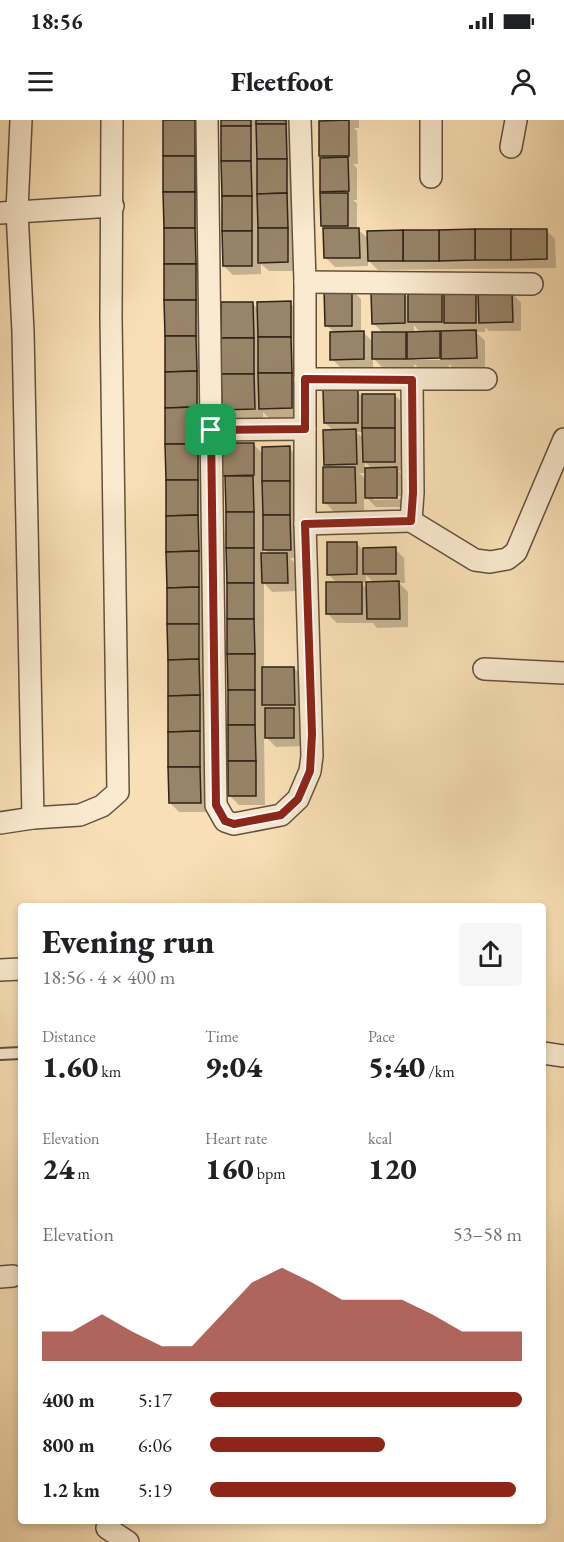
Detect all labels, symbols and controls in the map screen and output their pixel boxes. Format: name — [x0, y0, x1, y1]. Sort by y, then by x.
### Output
text: 18:56 — [30, 7, 83, 36]
text: Fleetfoot — [231, 64, 333, 99]
icon: menu — [24, 65, 57, 98]
icon: person — [507, 65, 540, 98]
pin — [185, 404, 236, 455]
icon: arrive — [194, 413, 227, 446]
text: Evening run — [42, 920, 214, 963]
button: share — [459, 923, 522, 986]
text: 18:56 · 4 × 400 m — [42, 964, 175, 990]
text: Distance — [42, 1026, 95, 1047]
text: Time — [205, 1026, 238, 1047]
text: Pace — [368, 1026, 395, 1047]
text: 1.60 — [42, 1047, 98, 1086]
text: 9:04 — [205, 1047, 262, 1086]
text: 5:40 — [368, 1047, 425, 1086]
text: km — [98, 1061, 121, 1082]
text: /km — [425, 1061, 455, 1082]
text: Elevation — [42, 1128, 100, 1149]
text: Heart rate — [205, 1128, 267, 1149]
text: kcal — [368, 1128, 392, 1149]
text: 24 — [42, 1149, 74, 1188]
text: 160 — [205, 1149, 254, 1188]
text: 120 — [368, 1149, 417, 1188]
text: m — [74, 1163, 90, 1184]
text: bpm — [254, 1163, 286, 1184]
text: Elevation — [42, 1221, 114, 1247]
text: 53–58 m — [453, 1221, 522, 1247]
text: 400 m — [42, 1387, 95, 1413]
text: 5:17 — [138, 1387, 172, 1413]
text: 800 m — [42, 1432, 95, 1458]
text: 6:06 — [138, 1432, 172, 1458]
text: 1.2 km — [42, 1477, 100, 1503]
text: 5:19 — [138, 1477, 172, 1503]

